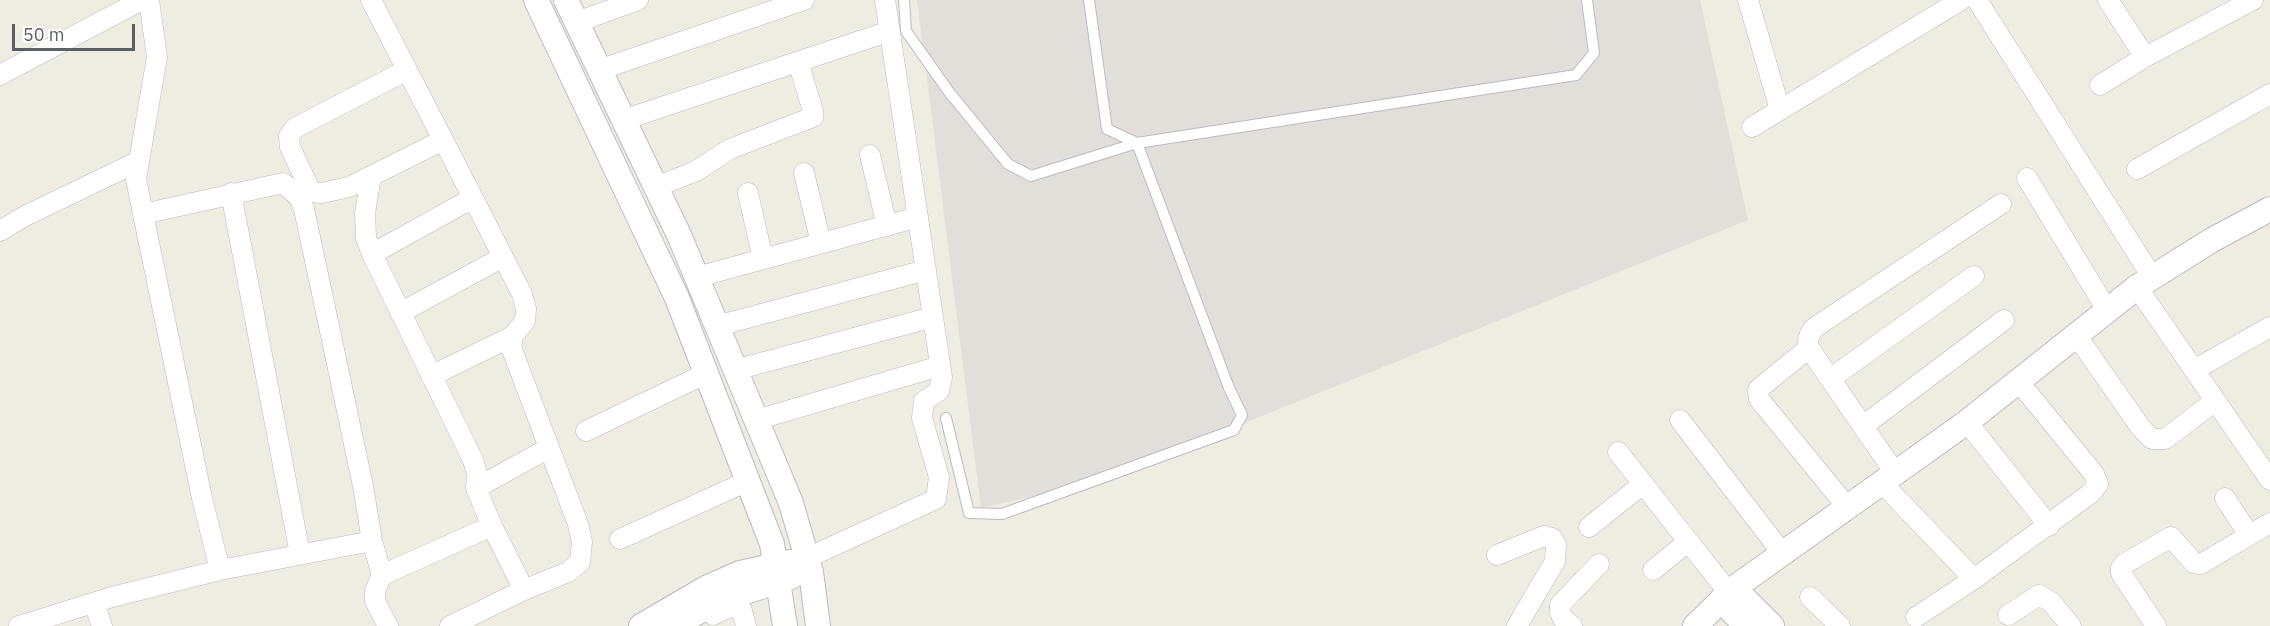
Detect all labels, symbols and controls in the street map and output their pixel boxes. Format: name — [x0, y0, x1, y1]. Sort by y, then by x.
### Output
scale bar — [15, 12, 138, 50]
text: 50 m — [23, 23, 65, 46]

